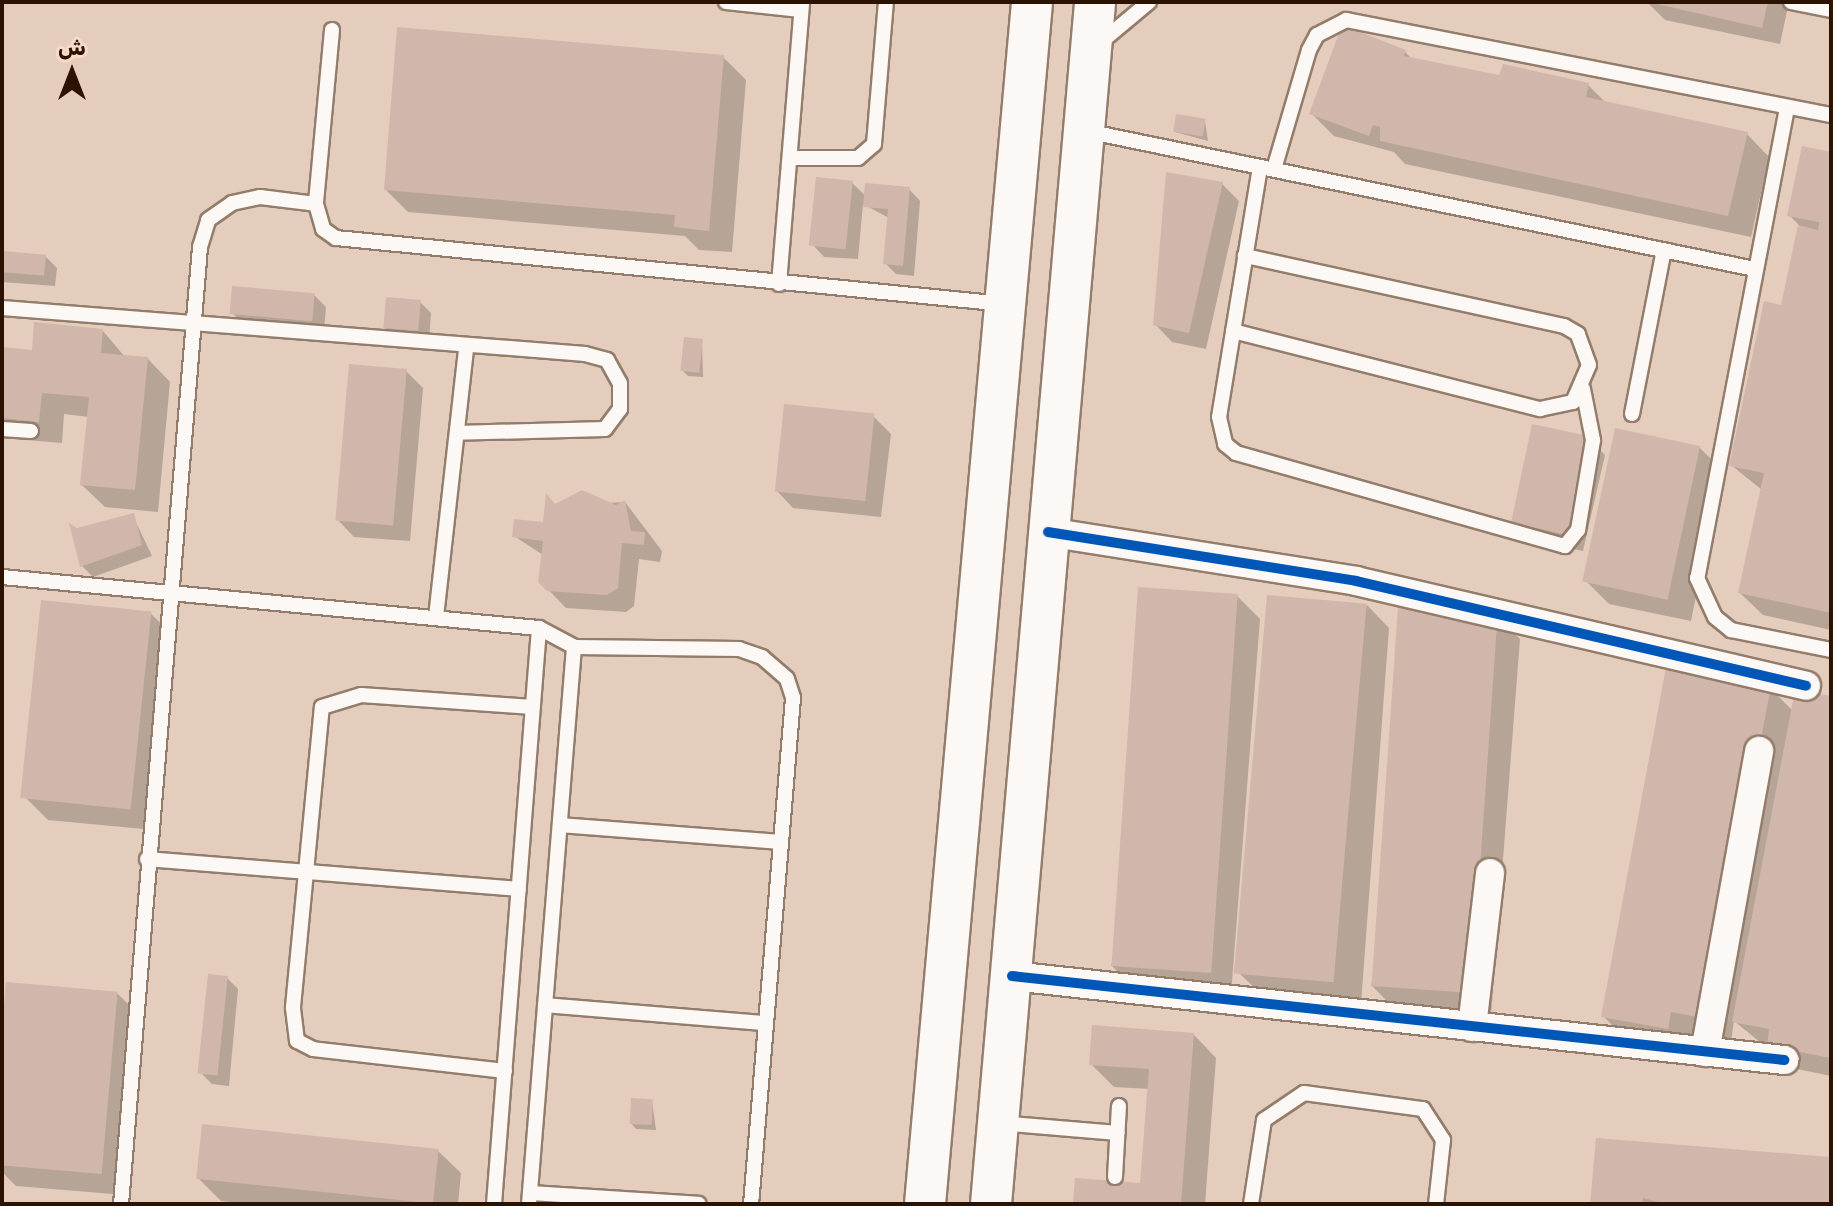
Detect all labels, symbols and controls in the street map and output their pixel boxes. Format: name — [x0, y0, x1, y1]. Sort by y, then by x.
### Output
north arrow — [32, 32, 112, 112]
text: ش — [58, 34, 86, 61]

